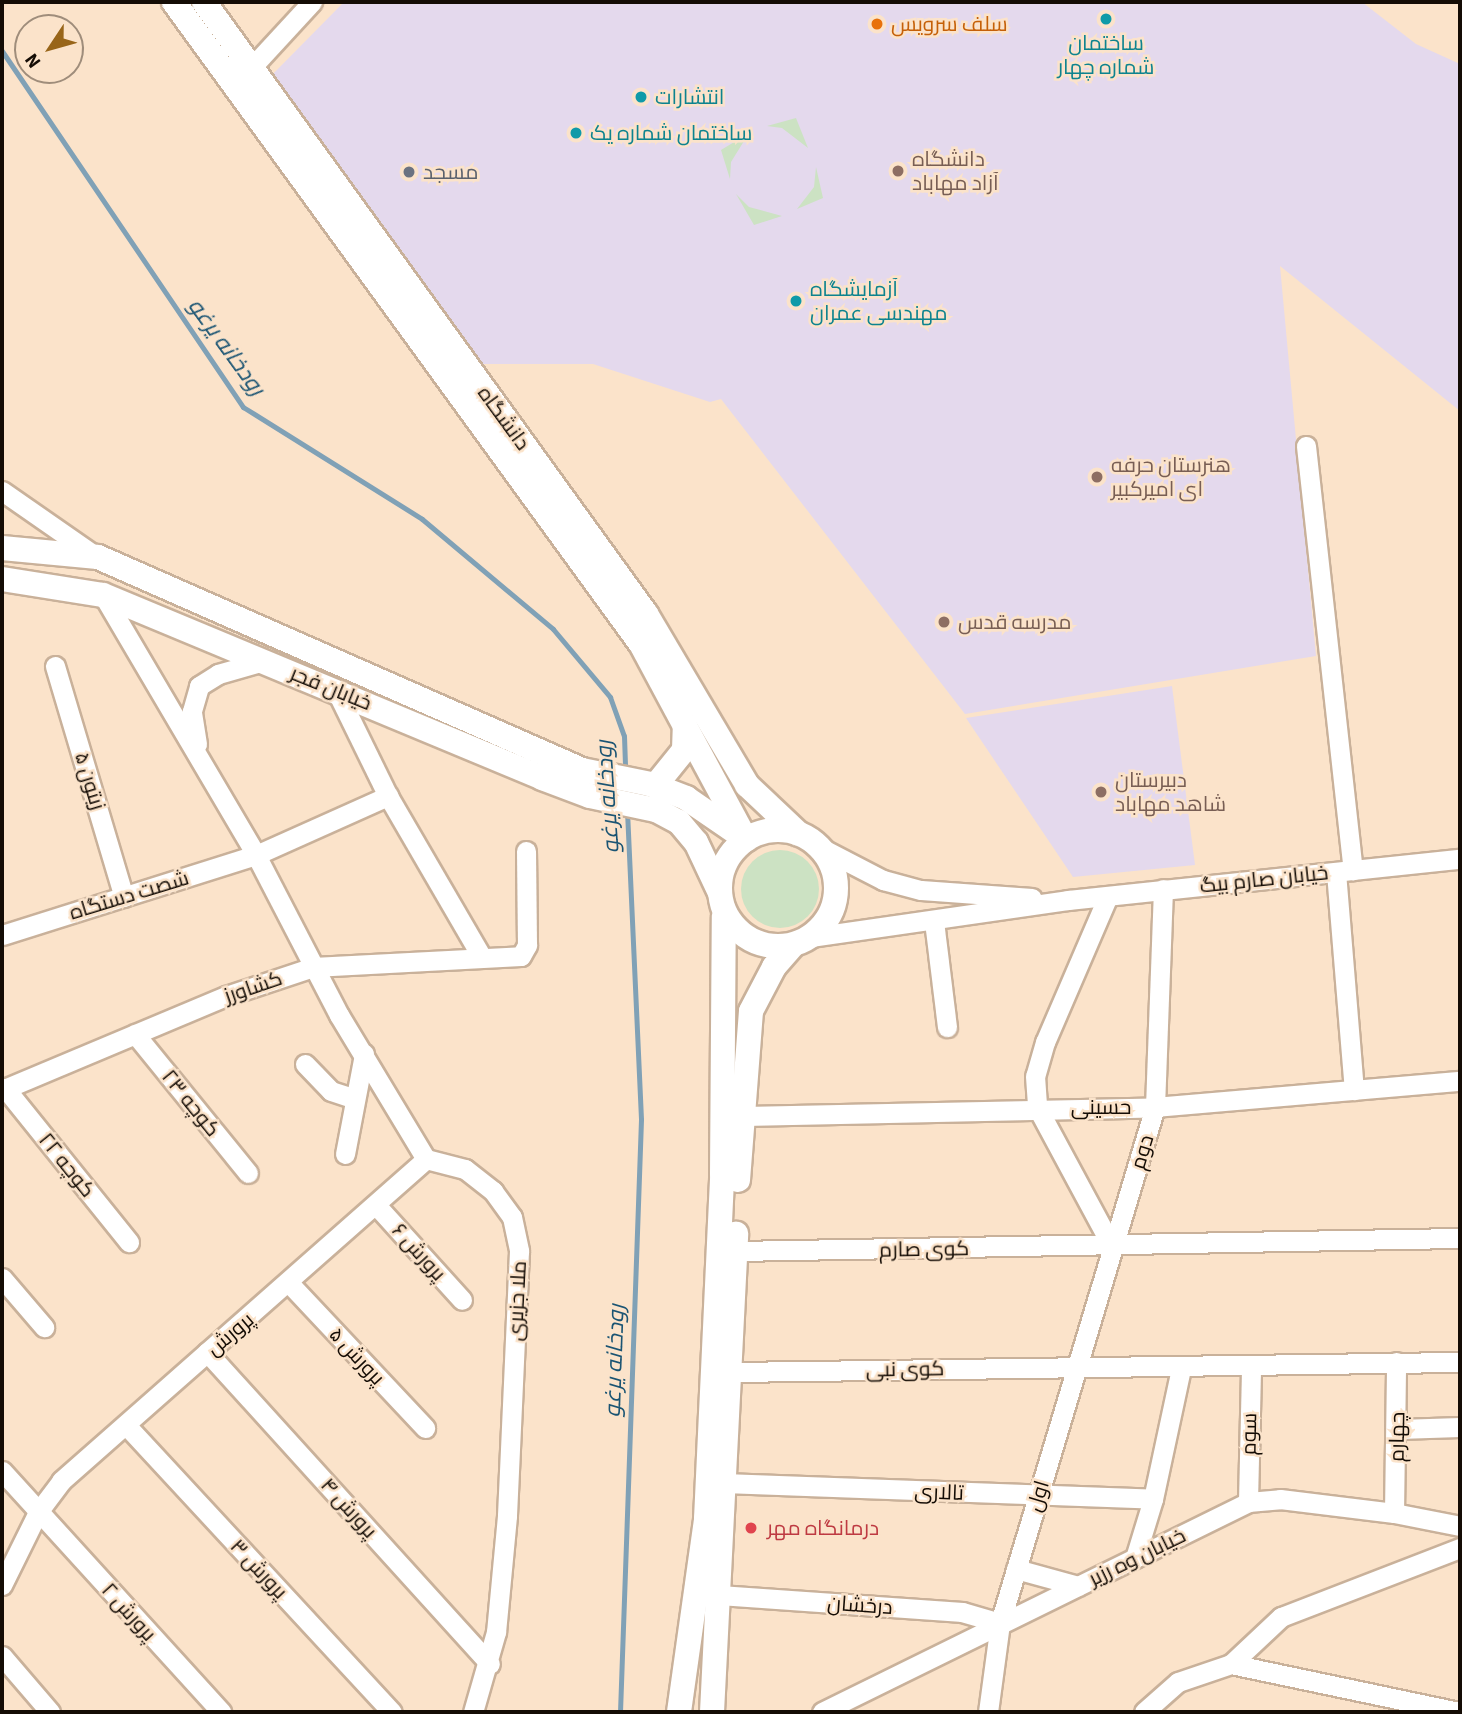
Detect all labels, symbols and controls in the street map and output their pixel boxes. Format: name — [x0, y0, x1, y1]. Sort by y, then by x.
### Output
place label: سلف سرویس — [891, 11, 1008, 37]
marker: ساختمان شماره چهار — [1098, 11, 1114, 27]
north arrow — [14, 14, 84, 84]
marker: سلف سرویس — [869, 16, 885, 32]
place label: ساختمان شماره چهار — [1058, 30, 1154, 80]
text: N — [19, 47, 48, 74]
place label: انتشارات — [655, 84, 724, 110]
marker: انتشارات — [633, 89, 649, 105]
place label: ساختمان شماره یک — [590, 120, 752, 146]
marker: ساختمان شماره یک — [568, 125, 584, 141]
place label: دانشگاه آزاد مهاباد — [912, 146, 999, 196]
place label: مسجد — [423, 159, 478, 185]
marker: دانشگاه آزاد مهاباد — [890, 163, 906, 179]
marker: مسجد — [401, 164, 417, 180]
place label: آزمایشگاه مهندسی عمران — [810, 276, 947, 326]
water label: رودخانه یرغو — [182, 293, 270, 401]
marker: آزمایشگاه مهندسی عمران — [788, 293, 804, 309]
street label: دانشگاه — [472, 381, 536, 455]
place label: هنرستان حرفه ای امیرکبیر — [1111, 452, 1231, 502]
marker: هنرستان حرفه ای امیرکبیر — [1089, 469, 1105, 485]
place label: مدرسه قدس — [958, 609, 1071, 635]
marker: مدرسه قدس — [936, 614, 952, 630]
street label: خیابان فجر — [287, 660, 375, 716]
water label: رودخانه یرغو — [590, 740, 626, 854]
street label: زیتون ۵ — [69, 749, 111, 813]
place label: دبیرستان شاهد مهاباد — [1115, 767, 1226, 817]
marker: دبیرستان شاهد مهاباد — [1093, 784, 1109, 800]
street label: خیابان صارم بیگ — [1198, 860, 1330, 898]
street label: شصت دستگاه — [66, 865, 192, 925]
street label: کشاورز — [221, 965, 285, 1009]
street label: کوچه ۲۳ — [157, 1065, 225, 1141]
street label: حسینی — [1071, 1094, 1131, 1120]
street label: کوچه ۲۲ — [33, 1128, 101, 1202]
street label: دوم — [1125, 1132, 1159, 1172]
street label: پرورش ۶ — [387, 1218, 451, 1286]
street label: کوی صارم — [879, 1236, 969, 1262]
street label: ملا جزیری — [502, 1260, 532, 1342]
water label: رودخانه یرغو — [599, 1304, 631, 1418]
street label: پرورش — [201, 1307, 259, 1361]
street label: پرورش ۵ — [324, 1322, 390, 1390]
street label: کوی نبی — [865, 1356, 945, 1382]
street label: سوم — [1236, 1412, 1262, 1456]
street label: چهارم — [1384, 1412, 1410, 1462]
street label: پرورش ۴ — [315, 1473, 383, 1543]
street label: اول — [1021, 1477, 1055, 1515]
street label: تالاری — [914, 1479, 964, 1505]
place label: درمانگاه مهر — [767, 1515, 879, 1541]
marker: درمانگاه مهر — [741, 1518, 761, 1538]
street label: خیابان وه رزیر — [1084, 1523, 1190, 1591]
street label: پرورش ۳ — [225, 1534, 293, 1604]
street label: پرورش ۲ — [96, 1578, 162, 1646]
street label: درخشان — [826, 1590, 894, 1620]

